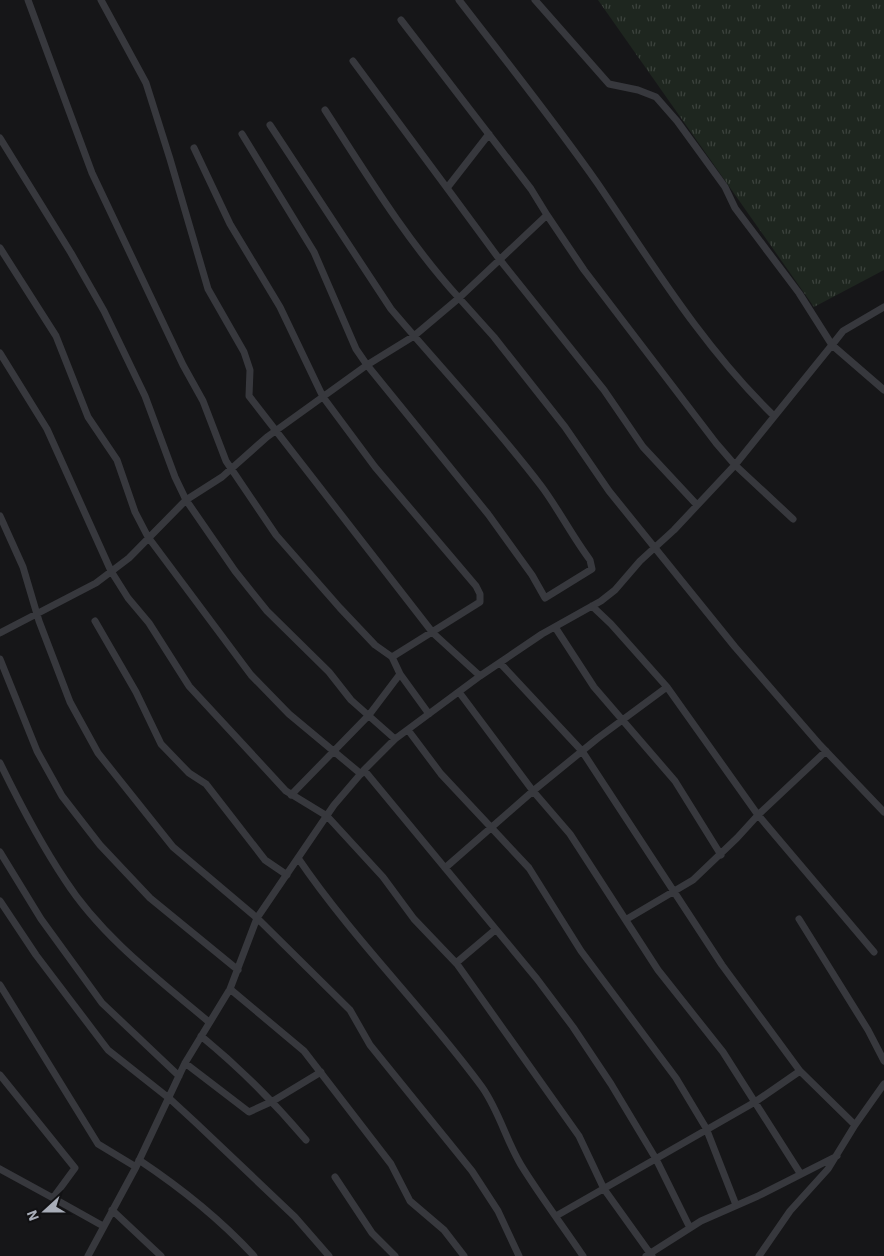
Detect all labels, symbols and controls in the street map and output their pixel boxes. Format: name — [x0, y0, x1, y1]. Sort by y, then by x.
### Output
north arrow — [20, 1186, 70, 1236]
text: N — [23, 1208, 43, 1224]

